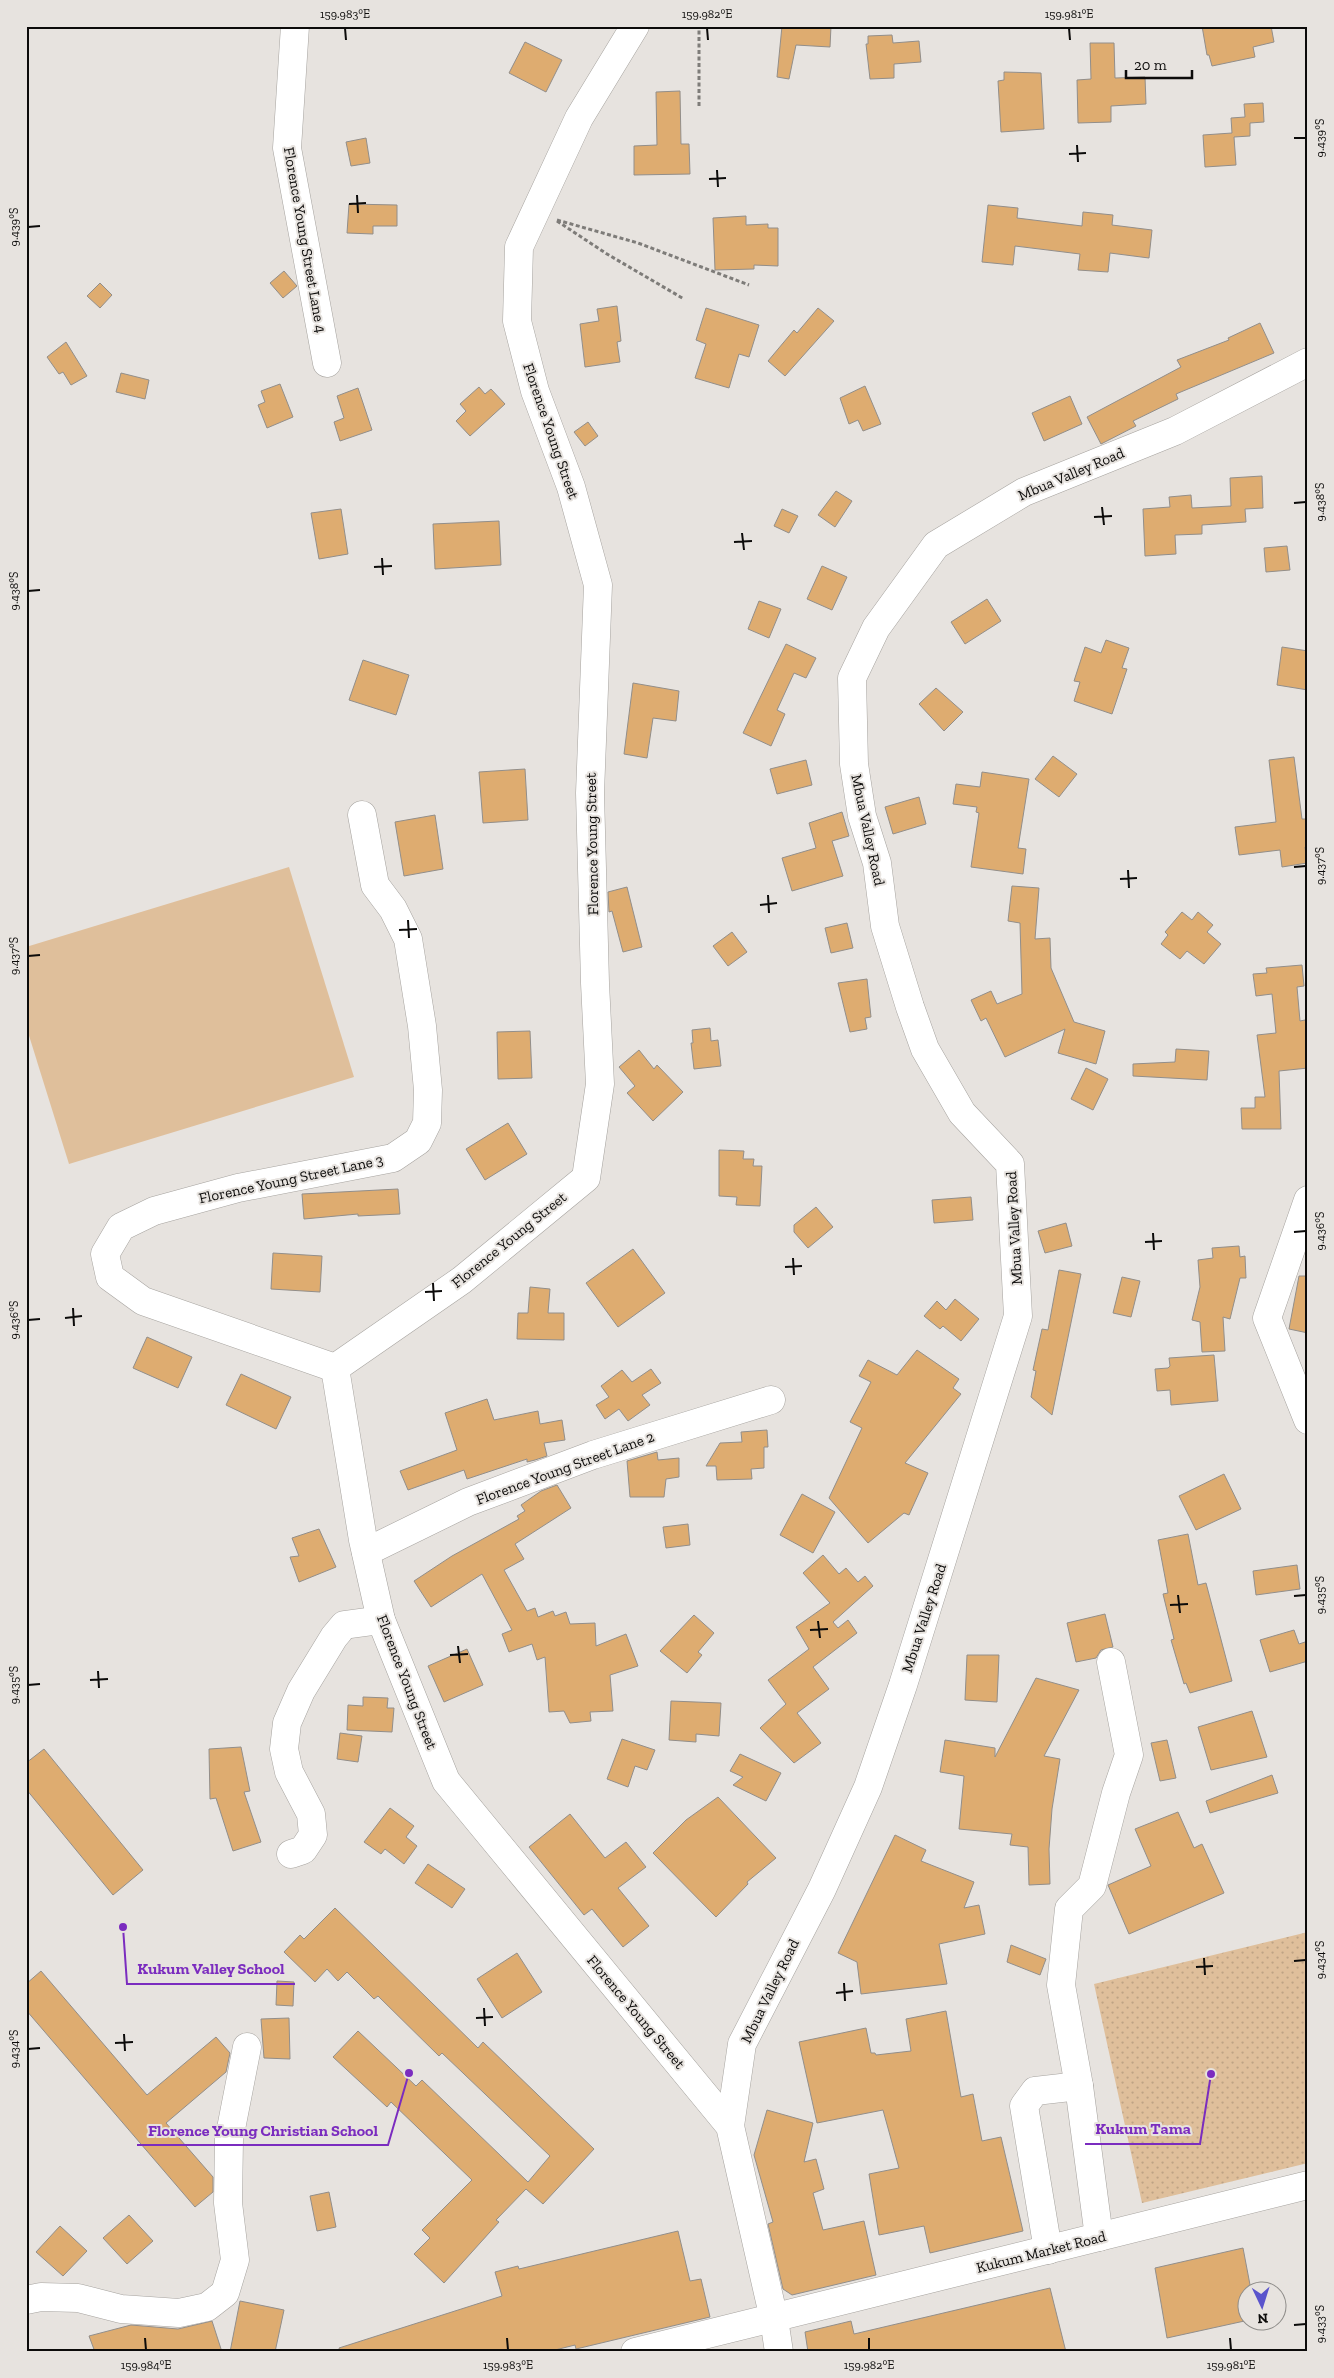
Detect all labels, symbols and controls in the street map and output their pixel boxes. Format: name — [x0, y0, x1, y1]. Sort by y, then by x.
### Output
text: 159.983°E — [320, 7, 370, 21]
text: 159.982°E — [682, 7, 732, 21]
text: 159.981°E — [1045, 7, 1093, 21]
scale bar — [1126, 48, 1193, 80]
text: 20 m — [1134, 56, 1167, 74]
text: 9.439°S — [1313, 119, 1327, 157]
street label: Florence Young Street Lane 4 — [280, 146, 330, 334]
text: 9.439°S — [7, 208, 21, 246]
street label: Florence Young Street — [519, 361, 583, 502]
street label: Mbua Valley Road — [1015, 443, 1127, 504]
text: 9.438°S — [1313, 483, 1327, 521]
text: 9.438°S — [7, 572, 21, 610]
street label: Florence Young Street — [582, 772, 602, 916]
street label: Mbua Valley Road — [847, 773, 889, 888]
text: 9.437°S — [1313, 847, 1327, 885]
text: 9.437°S — [7, 937, 21, 975]
street label: Florence Young Street Lane 3 — [197, 1151, 385, 1207]
street label: Mbua Valley Road — [1002, 1170, 1026, 1285]
street label: Florence Young Street — [448, 1188, 570, 1292]
text: 9.436°S — [1313, 1212, 1327, 1250]
text: 9.436°S — [7, 1301, 21, 1339]
street label: Florence Young Street Lane 2 — [473, 1427, 657, 1509]
street label: Mbua Valley Road — [898, 1561, 950, 1675]
text: 9.435°S — [1313, 1576, 1327, 1614]
street label: Florence Young Street — [373, 1612, 441, 1752]
text: 9.435°S — [7, 1666, 21, 1704]
street label: Mbua Valley Road — [737, 1935, 803, 2046]
text: 9.434°S — [1313, 1941, 1327, 1979]
street label: Florence Young Street — [583, 1952, 689, 2073]
callout: Kukum Valley School — [127, 1953, 295, 1984]
text: Kukum Valley School — [137, 1959, 285, 1978]
text: 9.434°S — [7, 2030, 21, 2068]
callout: Kukum Tama — [1085, 2113, 1200, 2144]
callout: Florence Young Christian School — [137, 2114, 388, 2145]
text: Kukum Tama — [1095, 2119, 1191, 2138]
text: Florence Young Christian School — [148, 2121, 378, 2140]
street label: Kukum Market Road — [974, 2227, 1108, 2277]
north arrow — [1236, 2280, 1286, 2330]
text: 9.433°S — [1313, 2305, 1327, 2343]
text: N — [1257, 2310, 1269, 2327]
text: 159.984°E — [121, 2358, 171, 2372]
text: 159.983°E — [483, 2358, 533, 2372]
text: 159.982°E — [844, 2358, 894, 2372]
text: 159.981°E — [1207, 2358, 1255, 2372]

